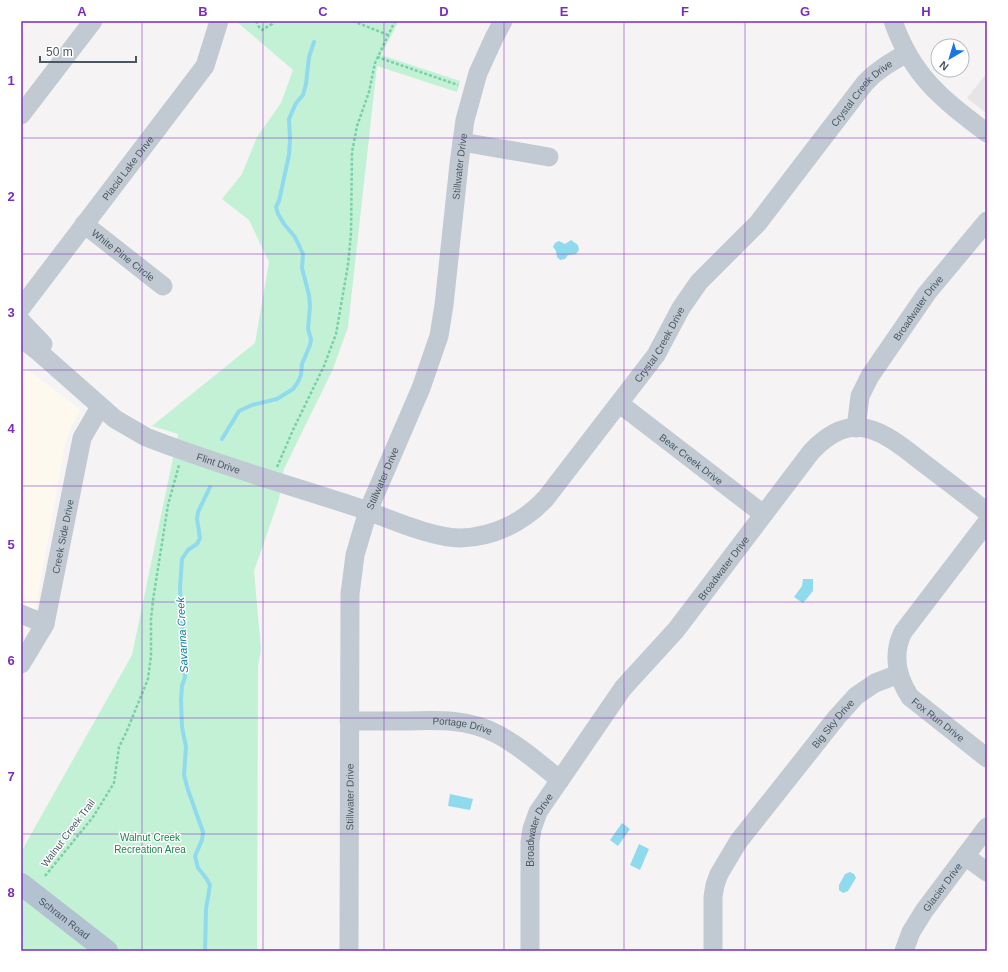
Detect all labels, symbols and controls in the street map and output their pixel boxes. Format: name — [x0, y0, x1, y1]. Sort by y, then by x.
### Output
text: A — [77, 4, 87, 19]
text: B — [198, 4, 208, 19]
text: C — [318, 4, 328, 19]
text: D — [439, 4, 449, 19]
text: E — [560, 4, 569, 19]
text: F — [681, 4, 689, 19]
text: G — [800, 4, 810, 19]
text: H — [921, 4, 931, 19]
scale bar — [40, 38, 136, 64]
north arrow — [930, 38, 970, 78]
text: 50 m — [46, 45, 73, 59]
street label: Crystal Creek Drive — [828, 57, 894, 129]
text: N — [937, 59, 951, 73]
text: 1 — [7, 73, 15, 88]
street label: Stillwater Drive — [450, 132, 469, 200]
street label: Placid Lake Drive — [100, 133, 156, 202]
text: 2 — [7, 189, 15, 204]
street label: White Pine Circle — [90, 227, 157, 283]
street label: Broadwater Drive — [891, 273, 945, 342]
street label: Crystal Creek Drive — [632, 304, 687, 384]
text: 3 — [7, 305, 15, 320]
text: 4 — [7, 421, 15, 436]
street label: Bear Creek Drive — [658, 431, 725, 487]
street label: Stillwater Drive — [364, 445, 401, 511]
street label: Flint Drive — [195, 451, 242, 475]
street label: Creek Side Drive — [50, 498, 75, 575]
street label: Broadwater Drive — [695, 533, 751, 602]
text: 5 — [7, 537, 15, 552]
water label: Savanna Creek — [174, 596, 190, 673]
text: 6 — [7, 653, 15, 668]
street label: Fox Run Drive — [910, 695, 967, 744]
street label: Big Sky Drive — [809, 696, 856, 750]
street label: Portage Drive — [432, 715, 495, 737]
street label: Stillwater Drive — [344, 763, 355, 830]
text: 7 — [7, 769, 15, 784]
street label: Broadwater Drive — [525, 791, 555, 867]
street label: Walnut Creek Trail — [39, 797, 97, 869]
park label: Walnut Creek Recreation Area — [114, 832, 186, 855]
street label: Glacier Drive — [920, 860, 964, 913]
text: 8 — [7, 885, 15, 900]
street label: Schram Road — [37, 895, 92, 941]

